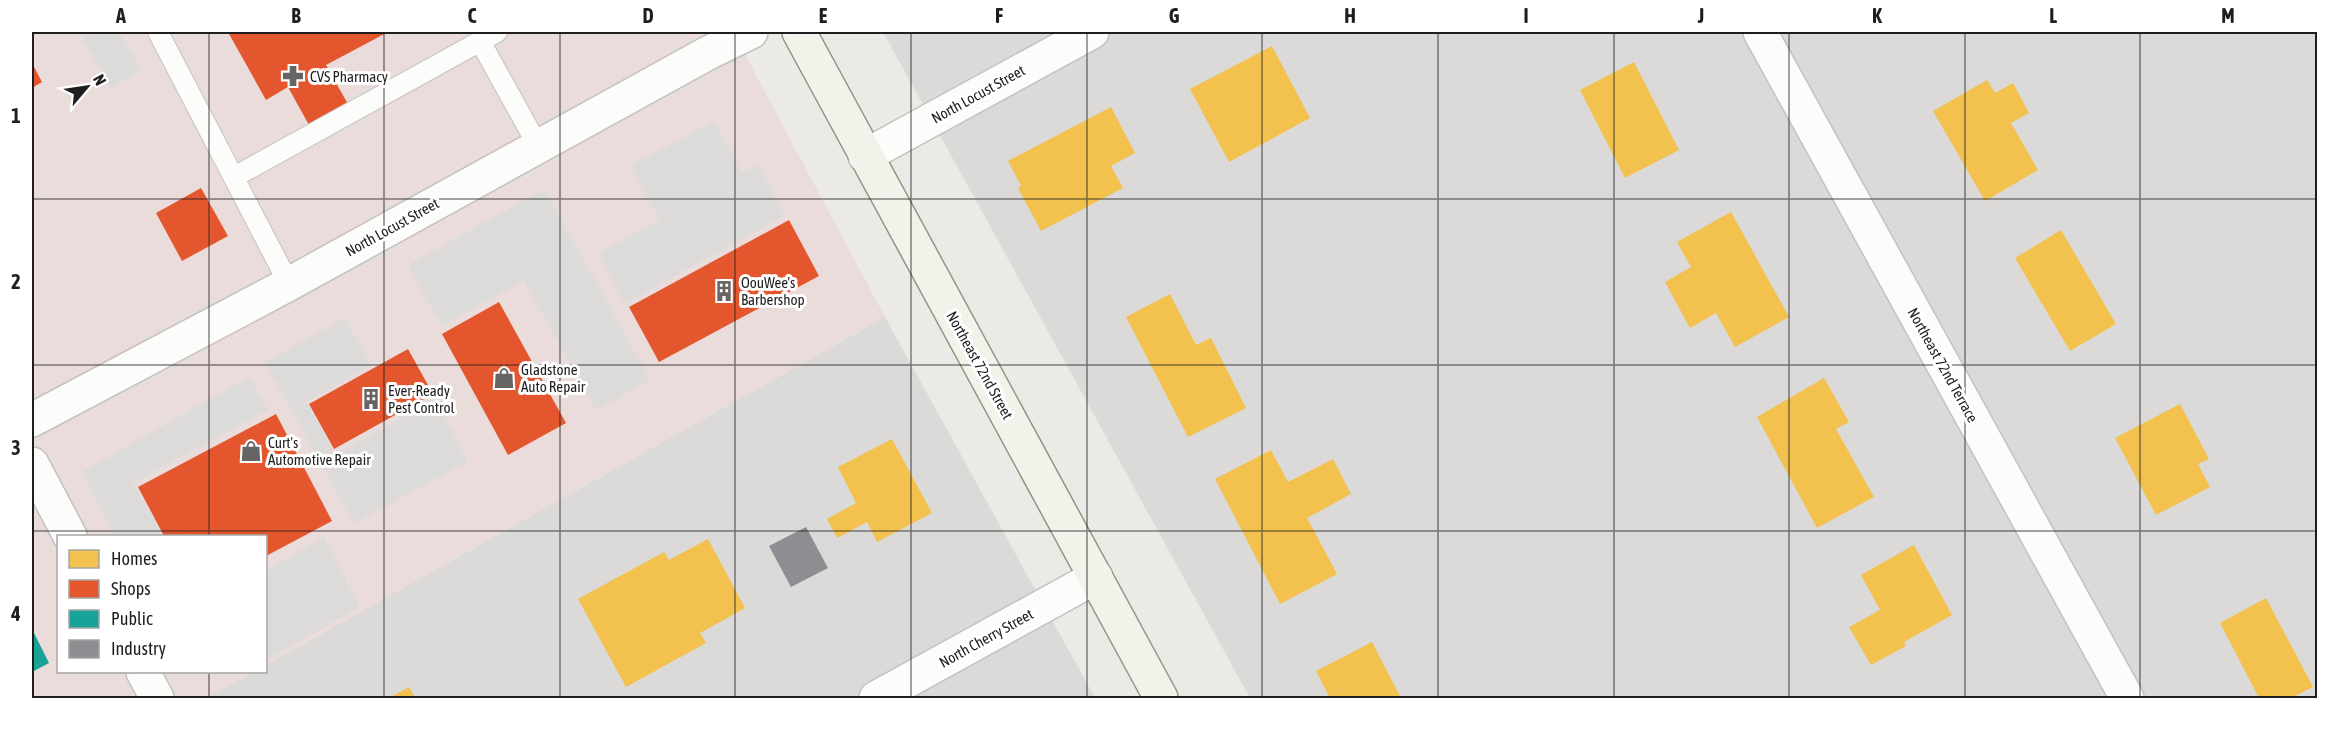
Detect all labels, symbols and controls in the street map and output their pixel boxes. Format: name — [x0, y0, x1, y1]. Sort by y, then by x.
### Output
text: A — [115, 4, 126, 27]
text: B — [291, 4, 301, 27]
text: C — [468, 4, 477, 27]
text: D — [642, 4, 654, 27]
text: E — [819, 4, 828, 27]
text: F — [995, 4, 1003, 27]
text: G — [1169, 4, 1180, 27]
text: H — [1344, 4, 1356, 27]
text: I — [1523, 4, 1529, 27]
text: J — [1697, 4, 1704, 27]
text: K — [1872, 4, 1882, 27]
text: L — [2049, 4, 2057, 27]
text: M — [2221, 4, 2235, 27]
north arrow — [57, 57, 117, 117]
street label: North Locust Street — [928, 61, 1028, 127]
pharmacy icon: CVS Pharmacy — [281, 64, 305, 88]
place label: CVS Pharmacy — [310, 68, 388, 85]
text: N — [90, 71, 110, 88]
text: 1 — [11, 104, 21, 127]
street label: North Locust Street — [342, 194, 442, 260]
text: 2 — [11, 270, 21, 293]
place label: OouWee's Barbershop — [741, 274, 805, 308]
building icon: OouWee's Barbershop — [712, 279, 736, 303]
street label: Northeast 72nd Terrace — [1905, 305, 1982, 425]
street label: Northeast 72nd Street — [943, 308, 1017, 422]
place label: Gladstone Auto Repair — [521, 361, 586, 395]
shop icon: Gladstone Auto Repair — [492, 366, 516, 390]
place label: Ever-Ready Pest Control — [388, 382, 455, 416]
building icon: Ever-Ready Pest Control — [359, 387, 383, 411]
place label: Curt's Automotive Repair — [268, 434, 371, 468]
text: 3 — [11, 436, 21, 459]
shop icon: Curt's Automotive Repair — [239, 439, 263, 463]
legend — [57, 535, 267, 673]
text: Homes — [111, 548, 157, 569]
text: Shops — [111, 578, 151, 599]
text: 4 — [10, 602, 21, 625]
street label: North Cherry Street — [936, 605, 1036, 671]
text: Public — [111, 608, 153, 629]
text: Industry — [111, 638, 166, 659]

